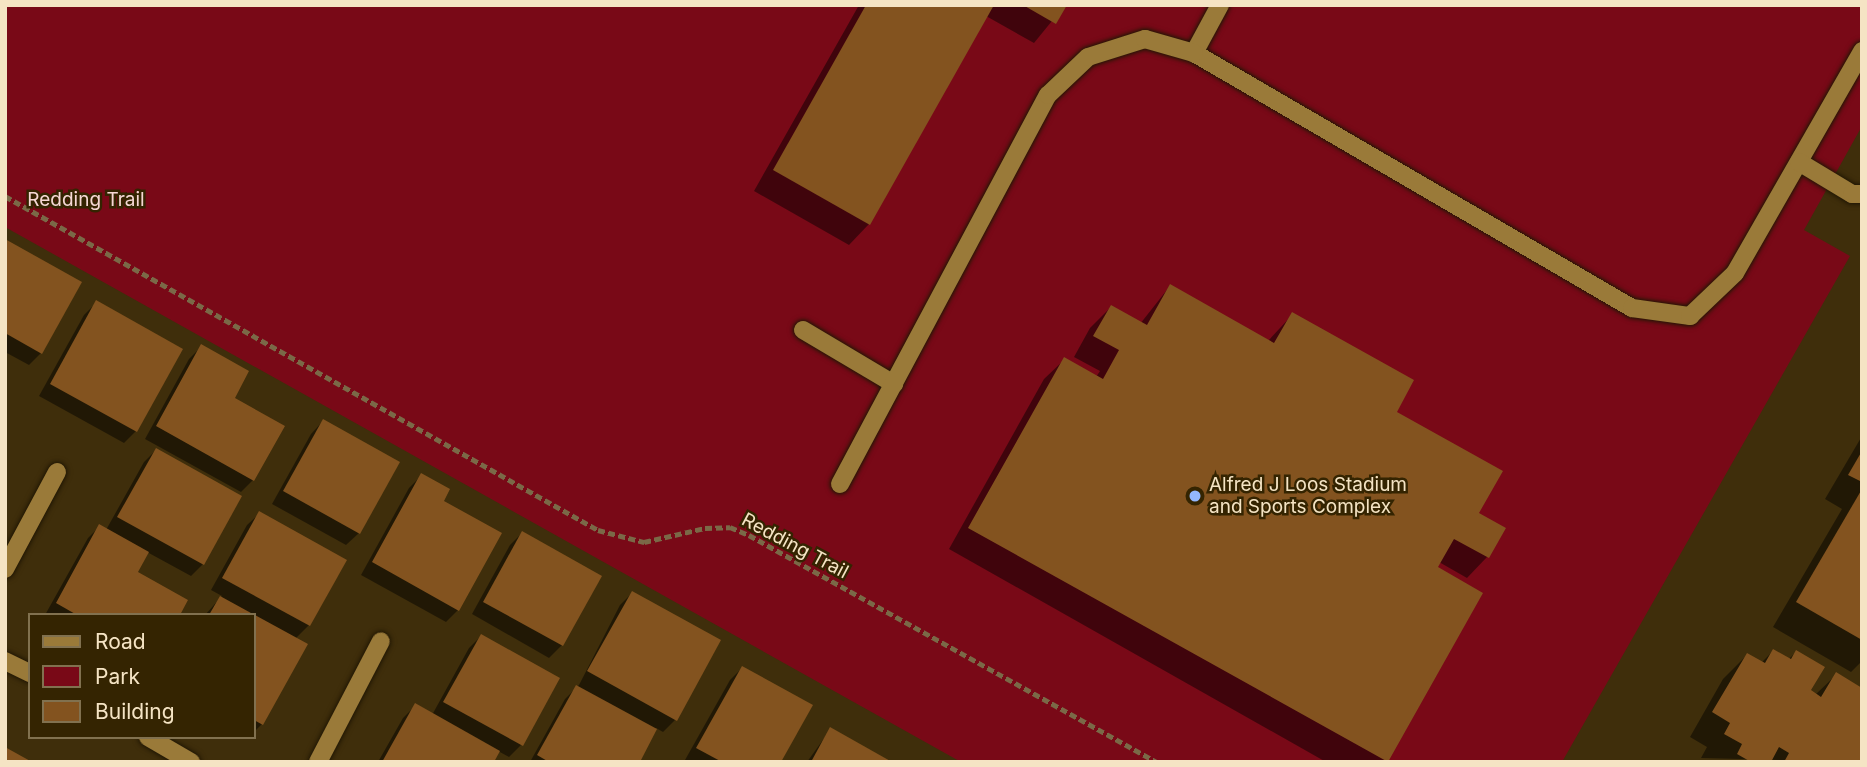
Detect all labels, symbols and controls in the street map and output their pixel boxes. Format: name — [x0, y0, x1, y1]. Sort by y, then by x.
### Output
park label: Redding Trail — [27, 189, 145, 211]
place label: Alfred J Loos Stadium and Sports Complex — [1209, 474, 1407, 518]
marker: Alfred J Loos Stadium and Sports Complex — [1187, 488, 1203, 504]
street label: Redding Trail — [738, 508, 852, 584]
legend — [28, 613, 256, 739]
text: Road — [95, 629, 146, 654]
text: Park — [95, 664, 140, 689]
text: Building — [95, 699, 175, 724]

